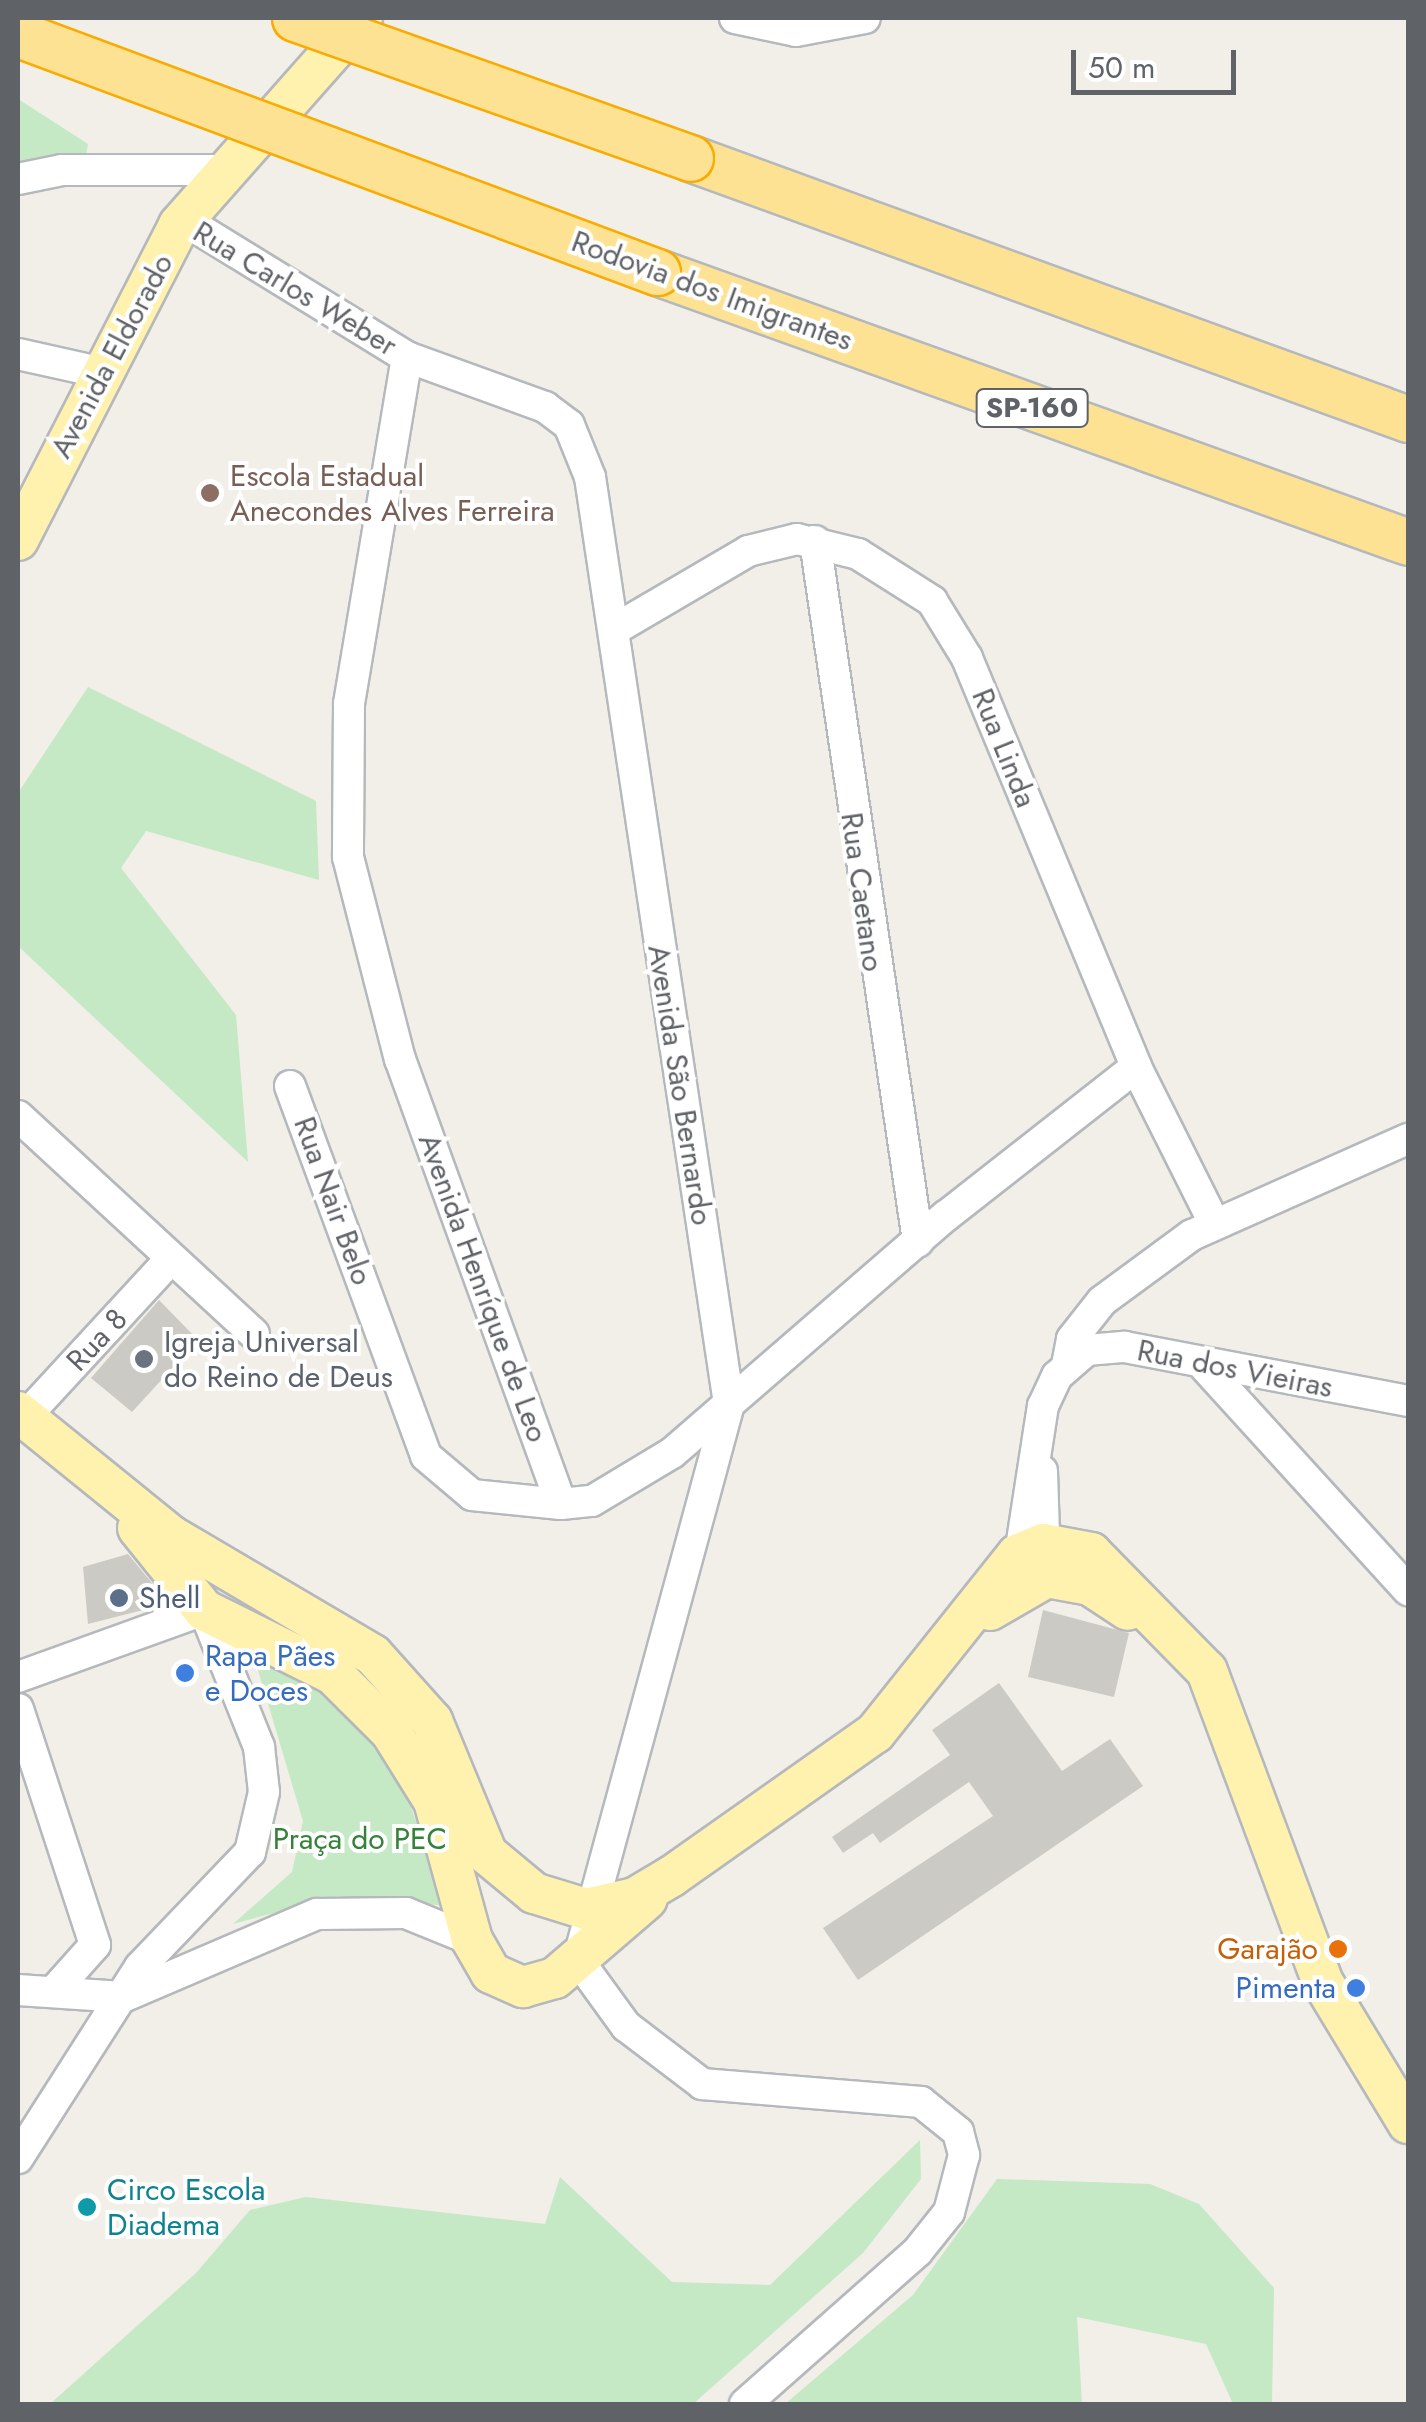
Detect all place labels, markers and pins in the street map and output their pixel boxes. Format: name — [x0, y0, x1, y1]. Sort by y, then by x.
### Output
place label: Escola Estadual Anecondes Alves Ferreira — [230, 458, 555, 528]
marker: Escola Estadual Anecondes Alves Ferreira — [199, 482, 221, 504]
place label: Igreja Universal do Reino de Deus — [164, 1324, 393, 1394]
marker: Igreja Universal do Reino de Deus — [133, 1348, 155, 1370]
place label: Shell — [139, 1580, 200, 1616]
marker: Shell — [108, 1587, 130, 1609]
place label: Rapa Pães e Doces — [205, 1638, 335, 1708]
marker: Rapa Pães e Doces — [174, 1662, 196, 1684]
place label: Garajão — [1217, 1931, 1318, 1967]
marker: Garajão — [1327, 1938, 1349, 1960]
place label: Pimenta — [1236, 1970, 1336, 2006]
marker: Pimenta — [1345, 1977, 1367, 1999]
place label: Circo Escola Diadema — [107, 2172, 266, 2242]
marker: Circo Escola Diadema — [76, 2196, 98, 2218]

